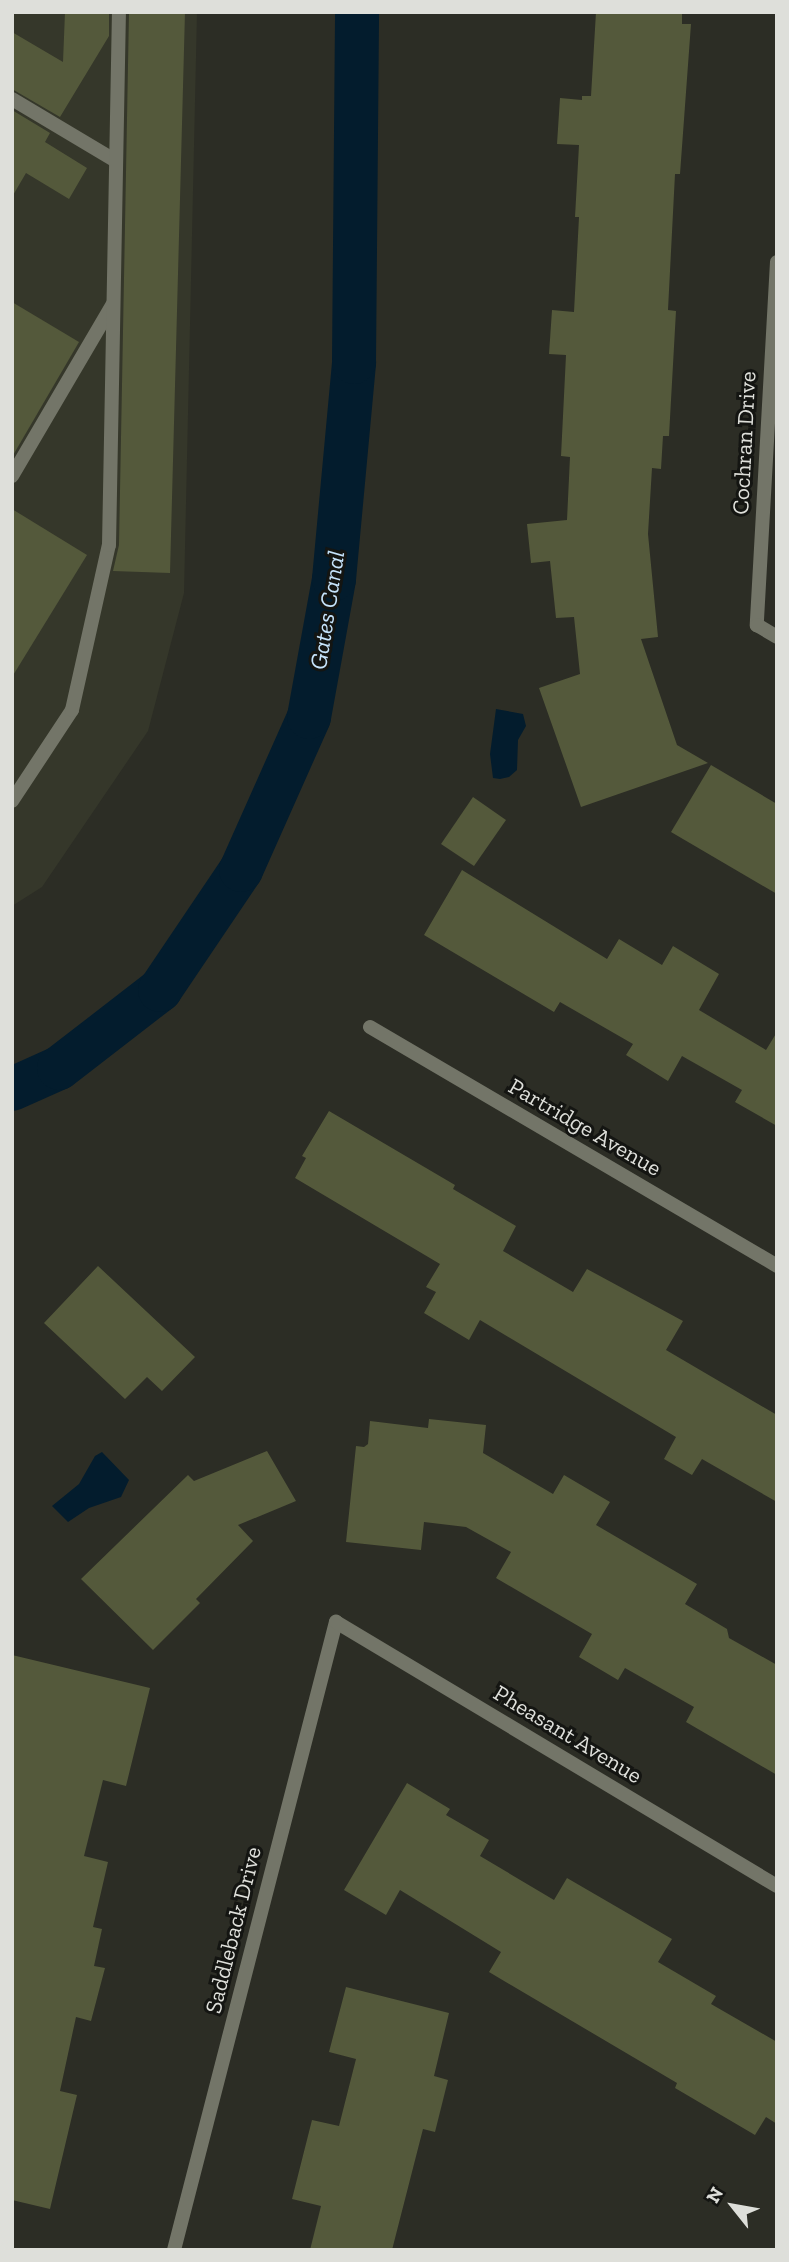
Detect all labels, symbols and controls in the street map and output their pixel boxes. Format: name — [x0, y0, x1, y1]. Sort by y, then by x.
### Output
street label: Cochran Drive — [726, 371, 762, 515]
water label: Gates Canal — [303, 548, 351, 672]
street label: Partridge Avenue — [503, 1072, 667, 1182]
street label: Pheasant Avenue — [488, 1679, 648, 1789]
street label: Saddleback Drive — [199, 1844, 267, 2016]
north arrow — [698, 2171, 768, 2241]
text: N — [701, 2183, 728, 2207]

